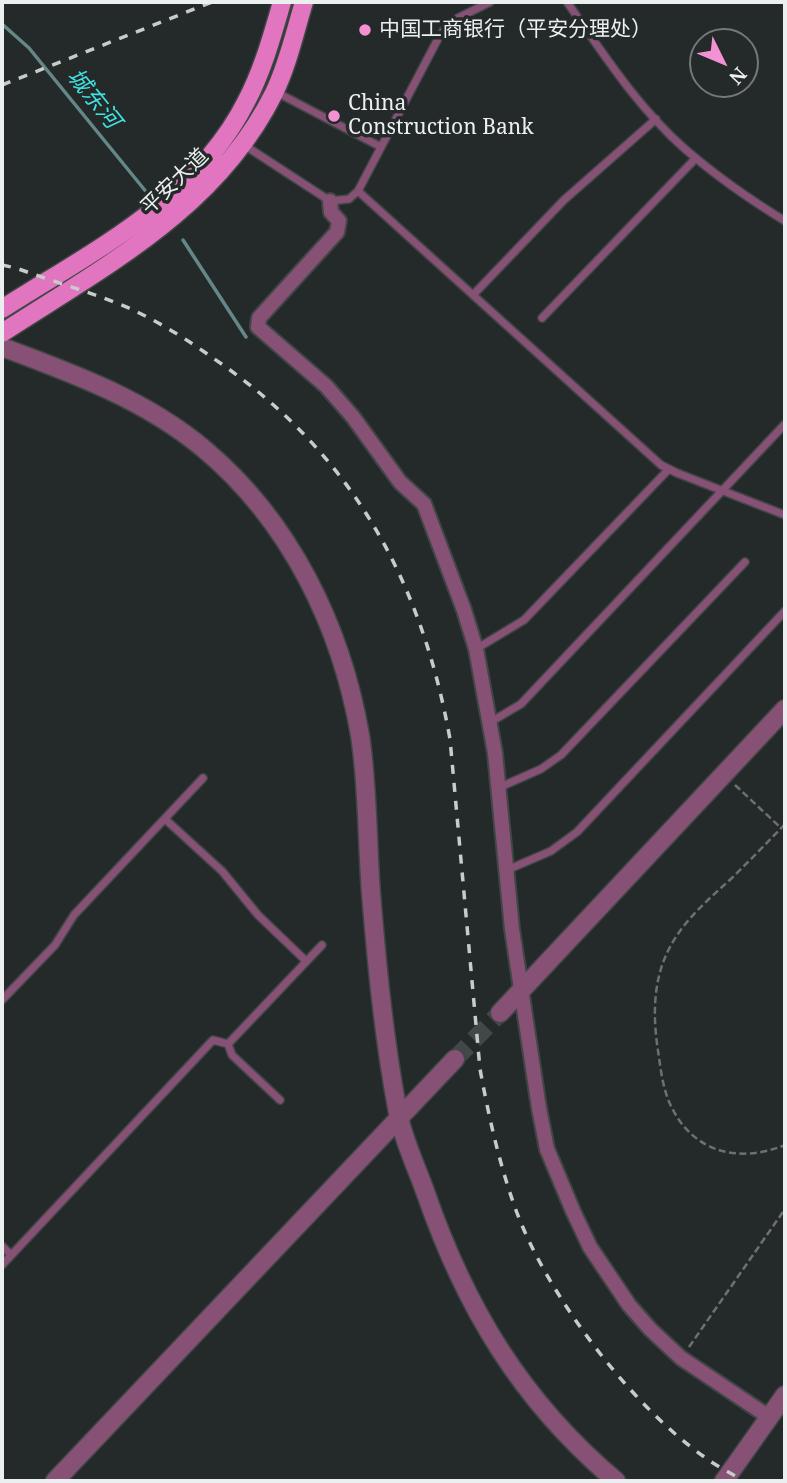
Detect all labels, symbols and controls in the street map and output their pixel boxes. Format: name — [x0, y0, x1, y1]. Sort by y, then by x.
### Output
place label: 中国工商银行（平安分理处） — [379, 17, 652, 43]
marker: 中国工商银行（平安分理处） — [357, 22, 373, 38]
north arrow — [689, 28, 759, 98]
text: N — [723, 62, 753, 90]
water label: 城东河 — [61, 64, 125, 134]
place label: China Construction Bank — [348, 91, 534, 141]
marker: China Construction Bank — [326, 108, 342, 124]
street label: 平安大道 — [136, 144, 214, 220]

